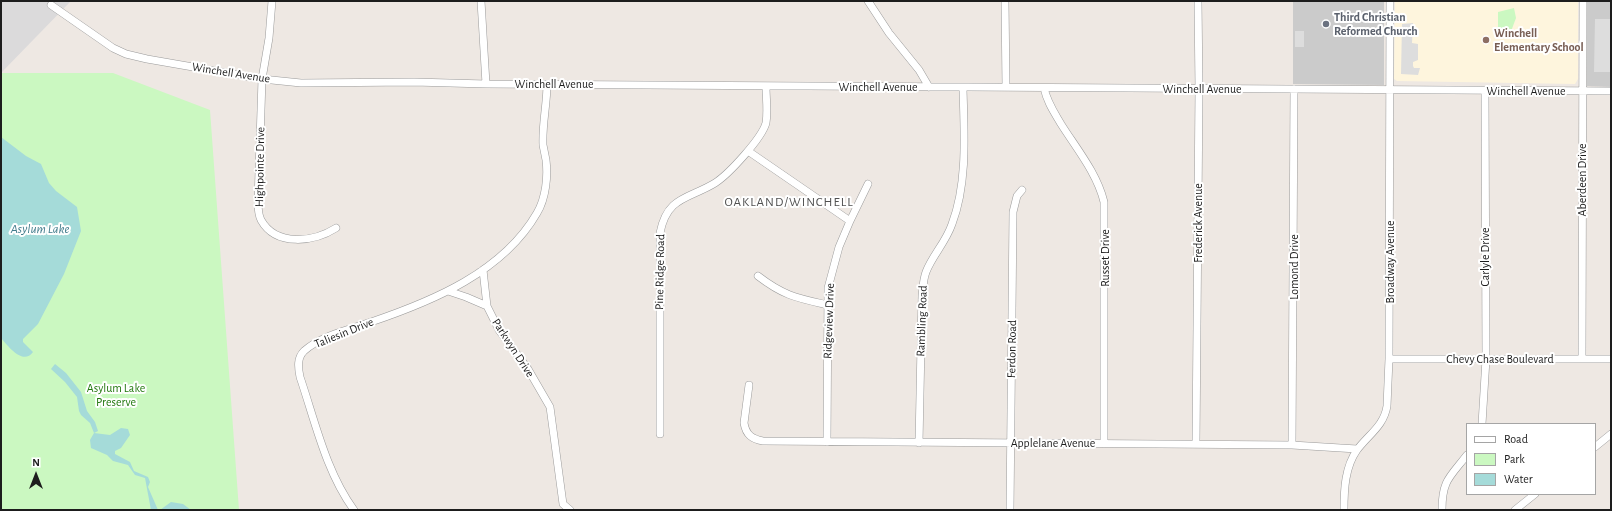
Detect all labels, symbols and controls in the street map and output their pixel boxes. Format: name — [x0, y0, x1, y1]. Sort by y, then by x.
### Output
place label: Third Christian Reformed Church — [1334, 10, 1418, 38]
marker: Third Christian Reformed Church — [1321, 19, 1331, 29]
place label: Winchell Elementary School — [1494, 26, 1584, 54]
marker: Winchell Elementary School — [1481, 35, 1491, 45]
street label: Winchell Avenue — [191, 60, 271, 86]
street label: Winchell Avenue — [514, 77, 594, 91]
street label: Winchell Avenue — [838, 80, 918, 94]
street label: Winchell Avenue — [1162, 82, 1242, 96]
street label: Winchell Avenue — [1486, 84, 1566, 98]
street label: Highpointe Drive — [252, 127, 268, 207]
street label: Aberdeen Drive — [1575, 144, 1589, 216]
street label: Frederick Avenue — [1191, 183, 1205, 263]
district label: OAKLAND/WINCHELL — [724, 194, 854, 210]
street label: Broadway Avenue — [1383, 220, 1397, 304]
water label: Asylum Lake — [11, 221, 69, 237]
street label: Carlyle Drive — [1478, 227, 1492, 287]
street label: Russet Drive — [1098, 229, 1112, 287]
street label: Pine Ridge Road — [652, 234, 668, 310]
street label: Lomond Drive — [1287, 234, 1301, 300]
street label: Ridgeview Drive — [820, 283, 838, 359]
street label: Rambling Road — [914, 285, 930, 357]
street label: Taliesin Drive — [312, 315, 376, 351]
street label: Parkwyn Drive — [489, 316, 537, 380]
street label: Ferdon Road — [1004, 320, 1020, 378]
street label: Chevy Chase Boulevard — [1446, 352, 1554, 366]
park label: Asylum Lake Preserve — [87, 381, 145, 409]
legend — [1466, 423, 1596, 495]
text: Road — [1504, 433, 1528, 445]
street label: Applelane Avenue — [1011, 436, 1095, 450]
text: Park — [1504, 453, 1525, 465]
north arrow — [16, 455, 56, 495]
text: N — [32, 457, 40, 468]
text: Water — [1504, 473, 1533, 485]

